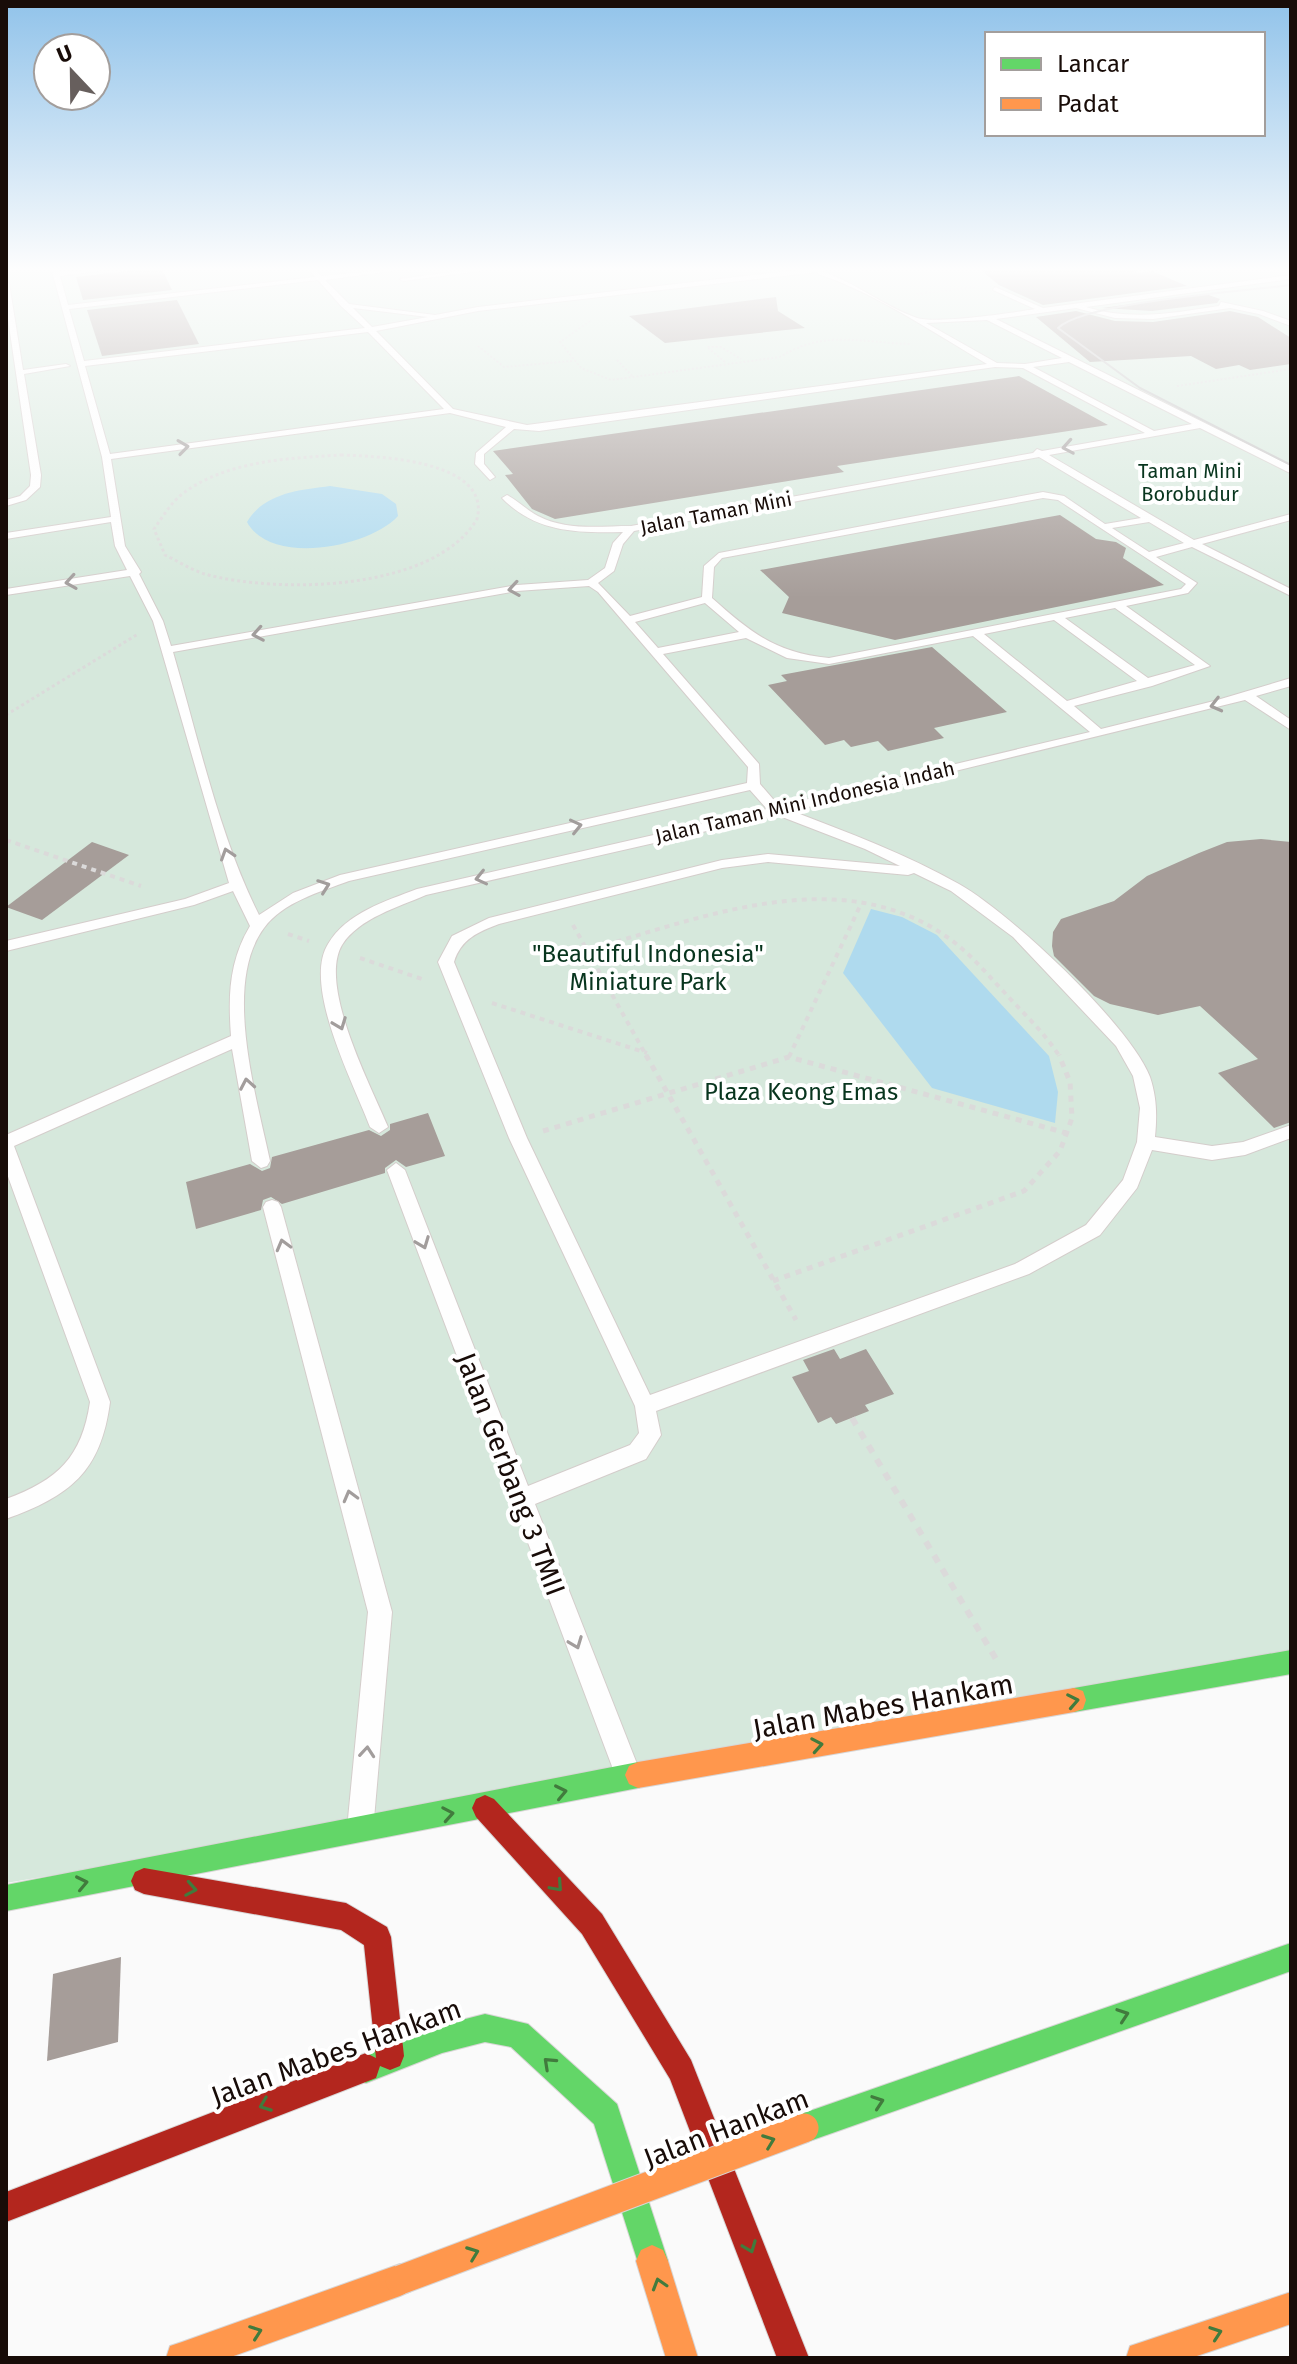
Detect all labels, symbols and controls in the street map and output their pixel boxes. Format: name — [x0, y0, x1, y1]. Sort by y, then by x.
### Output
north arrow — [32, 32, 112, 112]
legend — [985, 32, 1265, 136]
text: U — [53, 39, 76, 69]
text: Lancar — [1057, 50, 1130, 78]
text: Padat — [1057, 90, 1119, 118]
one-way arrow — [1061, 438, 1075, 455]
one-way arrow — [176, 439, 190, 456]
park label: Taman Mini Borobudur — [1138, 459, 1242, 506]
street label: Jalan Taman Mini — [638, 487, 794, 539]
one-way arrow — [64, 573, 78, 590]
one-way arrow — [507, 580, 520, 597]
one-way arrow — [251, 625, 264, 642]
one-way arrow — [1210, 695, 1224, 712]
street label: Jalan Taman Mini Indonesia Indah — [653, 756, 957, 848]
one-way arrow — [569, 818, 583, 835]
one-way arrow — [220, 847, 236, 861]
one-way arrow — [475, 869, 488, 886]
one-way arrow — [316, 879, 330, 896]
park label: "Beautiful Indonesia" Miniature Park — [532, 940, 764, 996]
one-way arrow — [330, 1016, 347, 1030]
one-way arrow — [240, 1077, 257, 1091]
park label: Plaza Keong Emas — [704, 1078, 898, 1106]
one-way arrow — [413, 1235, 430, 1249]
one-way arrow — [275, 1239, 292, 1253]
street label: Jalan Gerbang 3 TMII — [449, 1348, 572, 1600]
one-way arrow — [342, 1490, 359, 1504]
one-way arrow — [567, 1635, 583, 1649]
street label: Jalan Mabes Hankam — [750, 1667, 1016, 1746]
one-way arrow — [1067, 1693, 1080, 1710]
one-way arrow — [810, 1738, 824, 1755]
one-way arrow — [359, 1745, 376, 1758]
one-way arrow — [555, 1784, 568, 1801]
one-way arrow — [441, 1807, 455, 1824]
one-way arrow — [75, 1875, 89, 1892]
one-way arrow — [547, 1877, 562, 1891]
one-way arrow — [184, 1880, 197, 1897]
street label: Jalan Mabes Hankam — [207, 1992, 466, 2113]
one-way arrow — [1115, 2009, 1129, 2025]
one-way arrow — [544, 2057, 558, 2072]
street label: Jalan Hankam — [639, 2082, 814, 2175]
one-way arrow — [259, 2095, 273, 2112]
one-way arrow — [870, 2095, 884, 2111]
one-way arrow — [761, 2134, 775, 2151]
one-way arrow — [740, 2239, 757, 2253]
one-way arrow — [465, 2246, 479, 2263]
one-way arrow — [652, 2277, 668, 2291]
one-way arrow — [248, 2325, 262, 2342]
one-way arrow — [1208, 2327, 1222, 2343]

